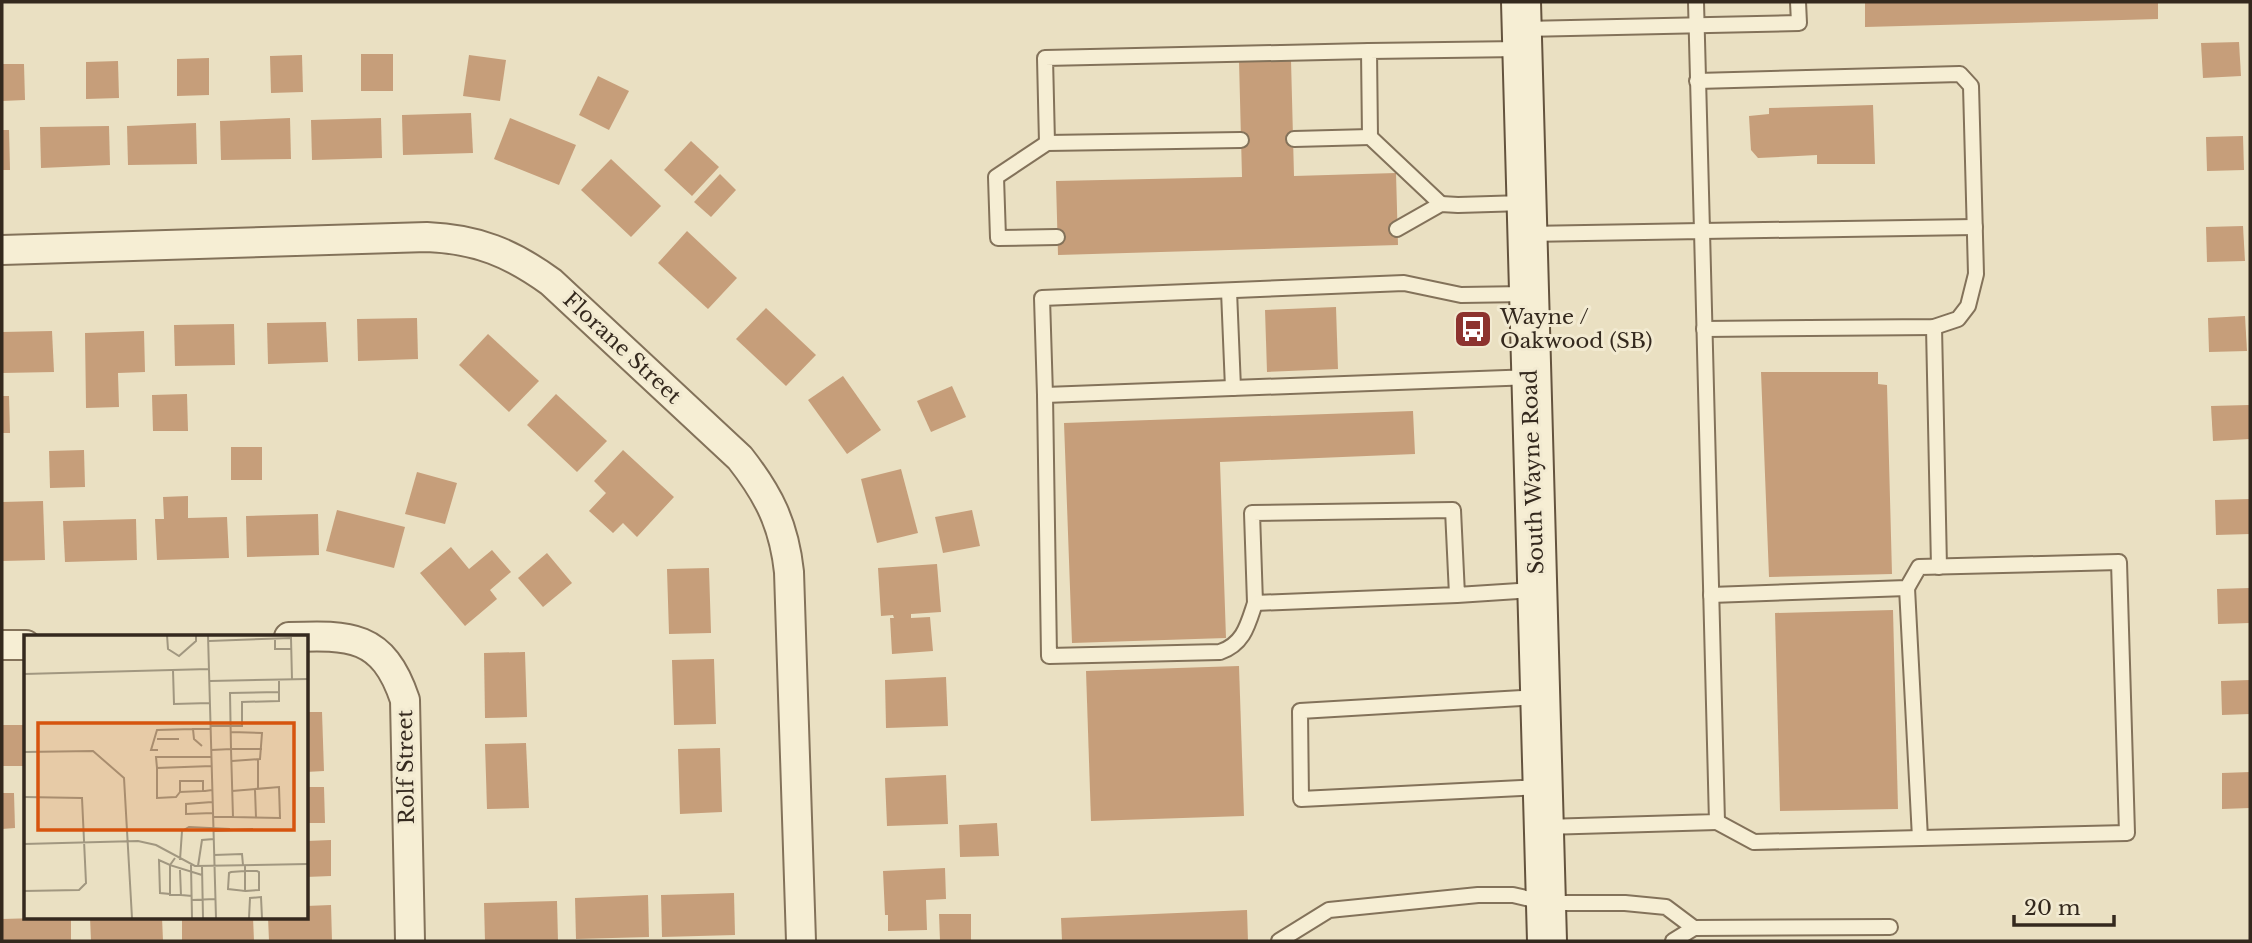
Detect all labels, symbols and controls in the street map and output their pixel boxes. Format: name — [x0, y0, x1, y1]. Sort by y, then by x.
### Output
street label: Florane Street — [558, 287, 686, 409]
place label: Wayne / Oakwood (SB) — [1499, 304, 1652, 354]
bus stop icon: Wayne / Oakwood (SB) — [1452, 308, 1494, 350]
street label: South Wayne Road — [1516, 369, 1550, 575]
inset map — [24, 635, 308, 918]
street label: Rolf Street — [392, 709, 420, 825]
scale bar — [2014, 884, 2114, 928]
text: 20 m — [2024, 895, 2081, 921]

